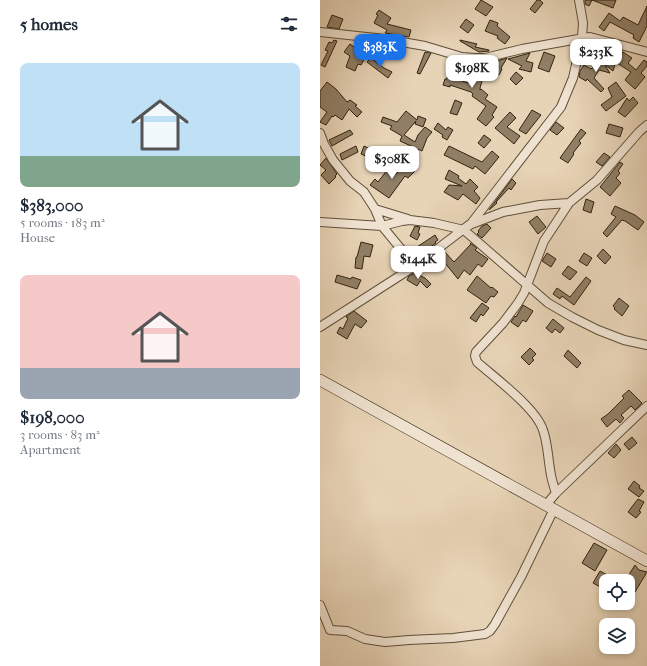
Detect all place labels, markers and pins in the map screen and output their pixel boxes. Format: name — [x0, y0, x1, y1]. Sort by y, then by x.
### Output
pin: $383K — [352, 34, 408, 68]
pin: $233K — [568, 39, 624, 73]
pin: $198K — [444, 55, 500, 89]
pin: $308K — [364, 146, 420, 180]
pin: $144K — [390, 246, 446, 280]

